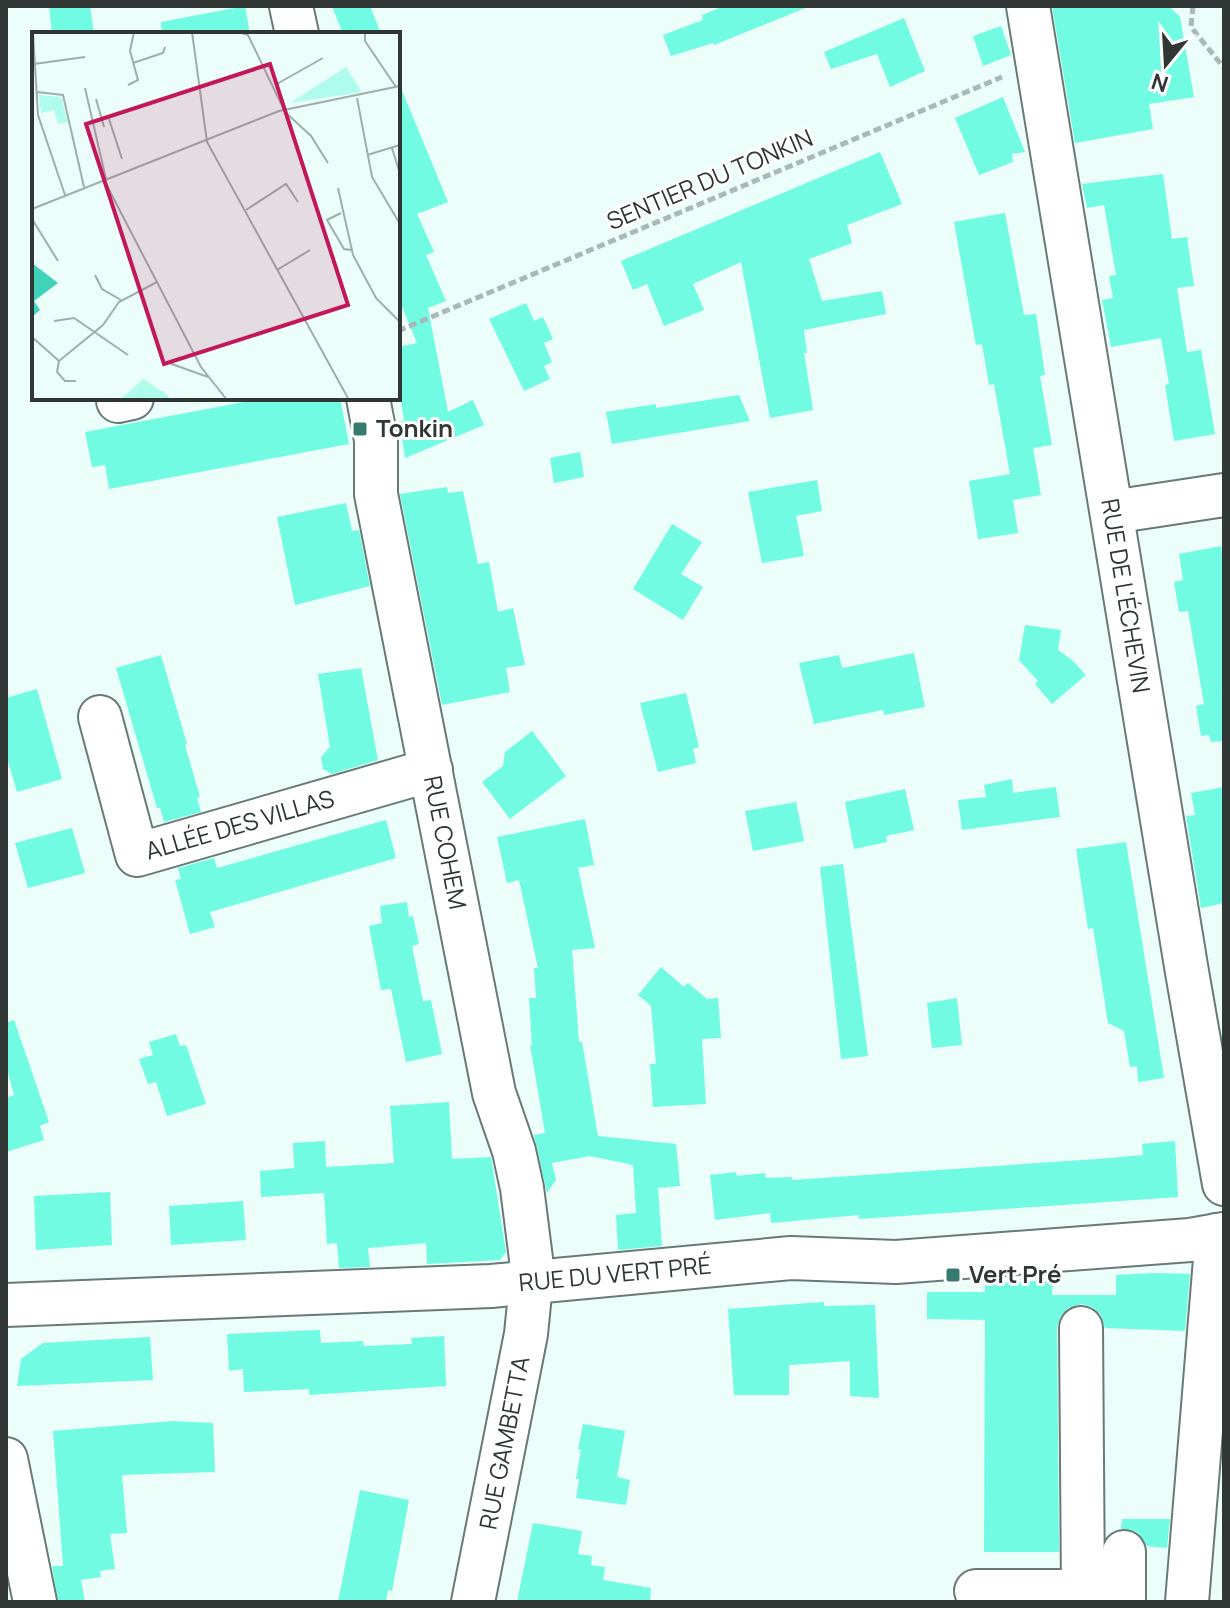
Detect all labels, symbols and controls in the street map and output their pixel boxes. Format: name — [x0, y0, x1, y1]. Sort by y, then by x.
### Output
north arrow — [1126, 24, 1206, 104]
inset map — [32, 32, 400, 400]
text: N — [1148, 66, 1172, 100]
street label: SENTIER DU TONKIN — [601, 120, 817, 237]
place label: Tonkin — [376, 411, 453, 444]
marker: Tonkin — [351, 420, 369, 438]
street label: RUE DE L'ÉCHEVIN — [1094, 496, 1159, 695]
street label: RUE COHEM — [417, 773, 475, 912]
street label: ALLÉE DES VILLAS — [141, 781, 338, 867]
street label: RUE DU VERT PRÉ — [517, 1248, 713, 1298]
place label: Vert Pré — [969, 1257, 1062, 1290]
marker: Vert Pré — [944, 1266, 962, 1284]
street label: RUE GAMBETTA — [471, 1353, 536, 1532]

